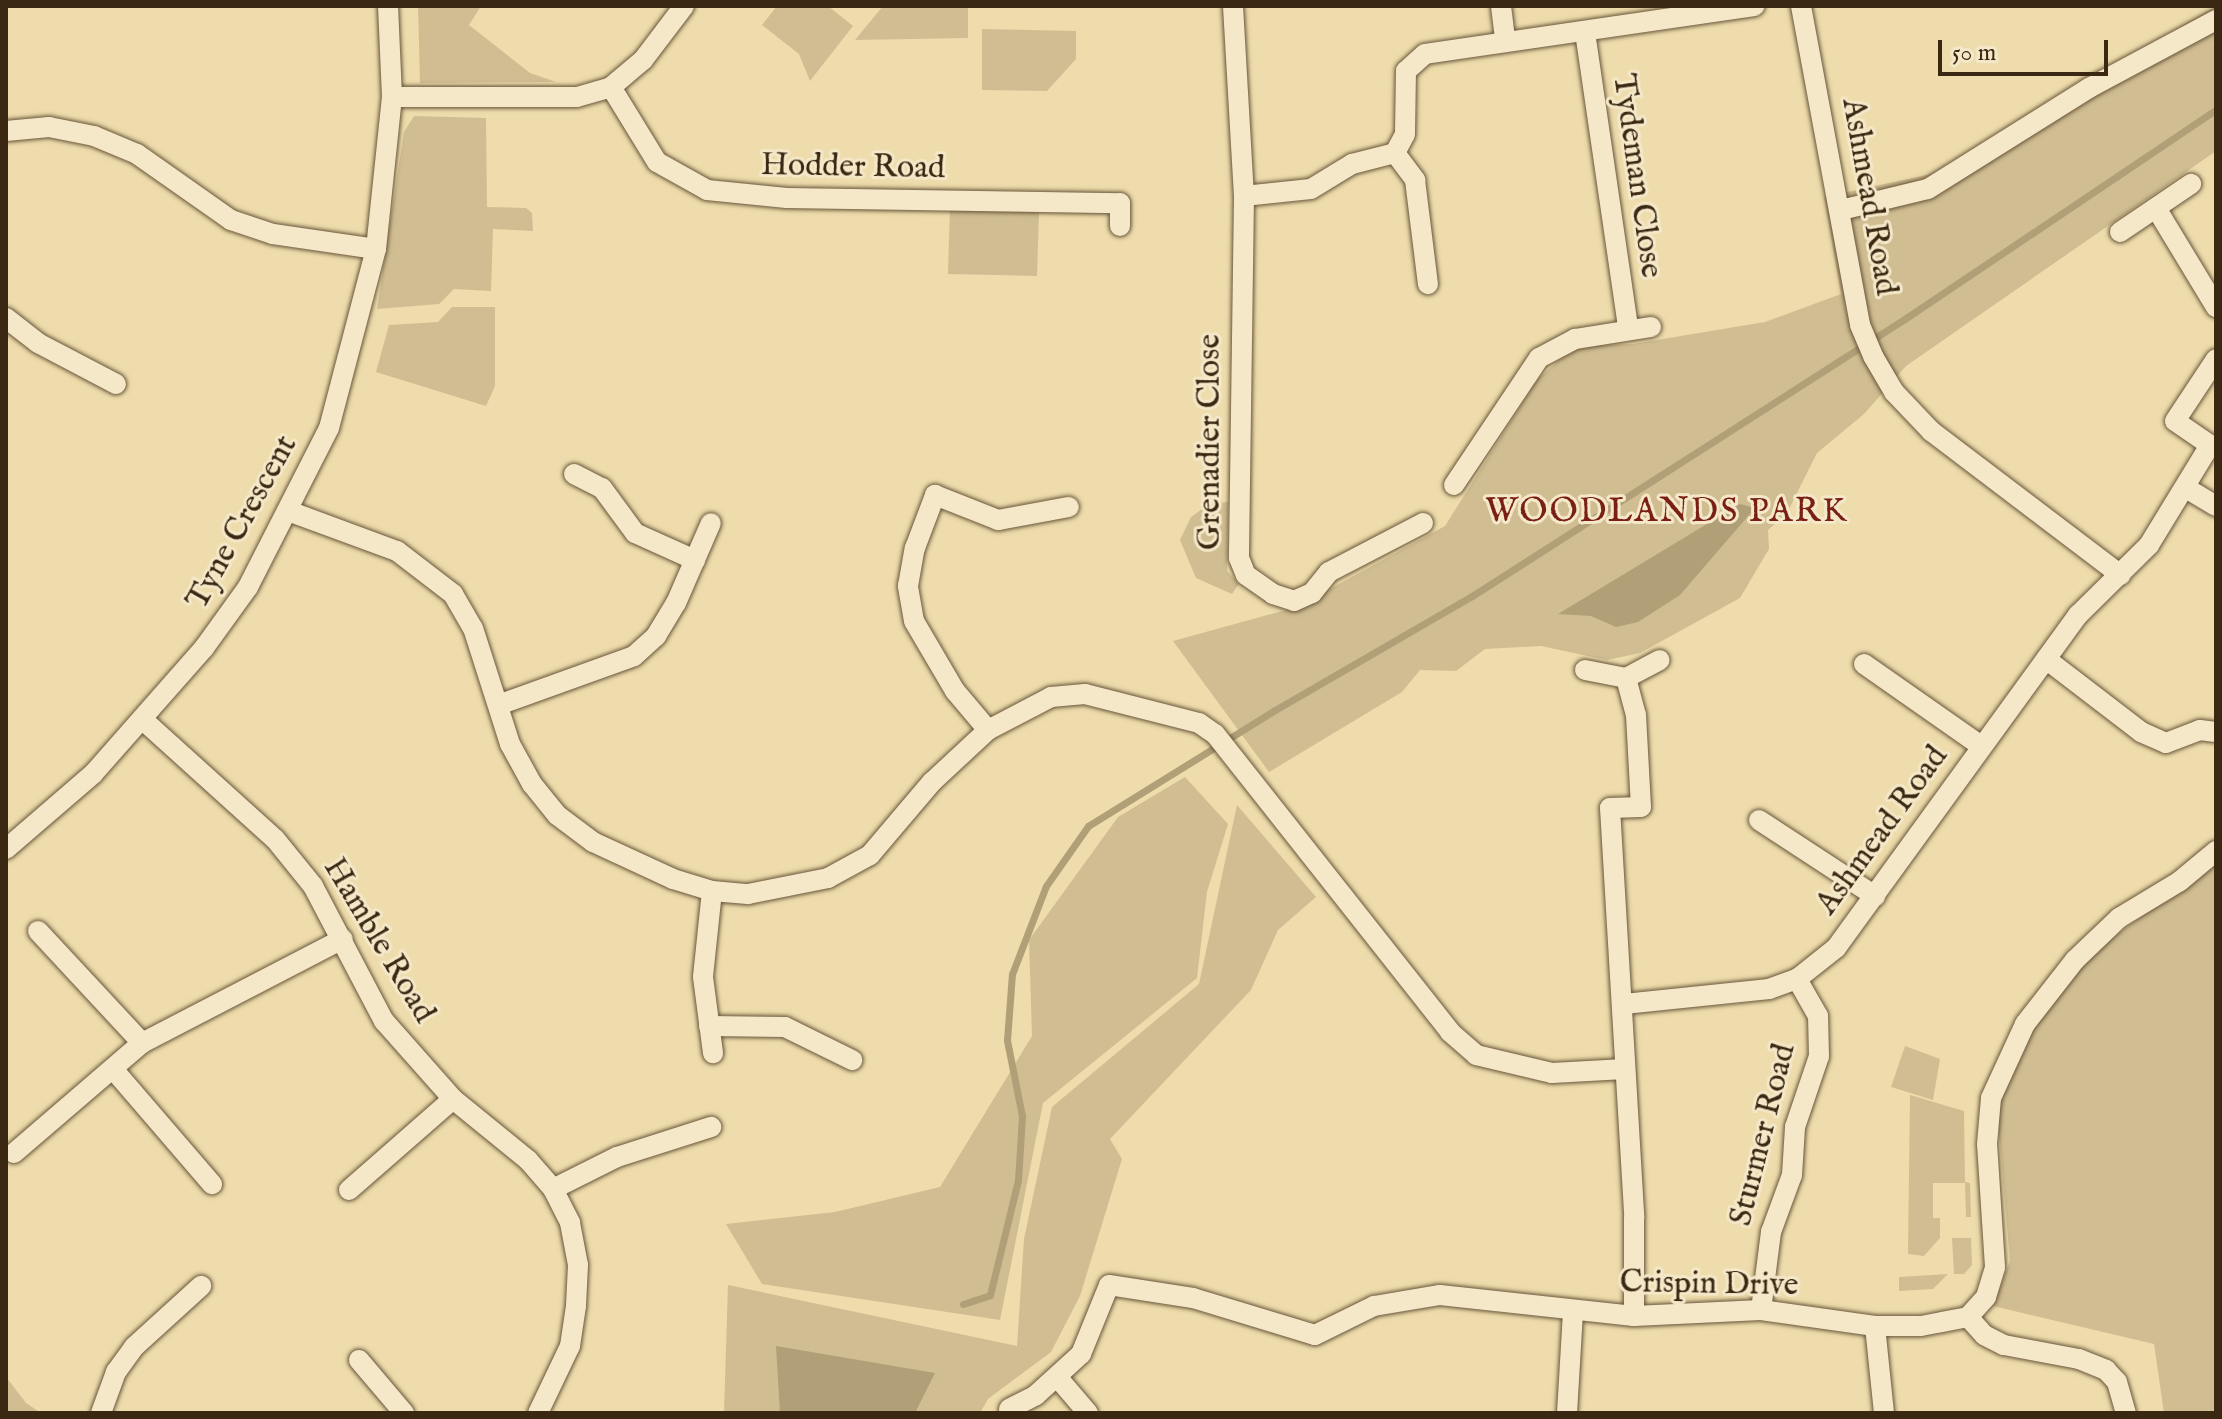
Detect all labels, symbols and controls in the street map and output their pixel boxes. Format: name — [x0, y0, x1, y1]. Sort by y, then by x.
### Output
scale bar — [1942, 24, 2112, 74]
text: 50 m — [1952, 38, 1996, 69]
street label: Tydeman Close — [1603, 71, 1669, 281]
street label: Ashmead Road — [1832, 95, 1904, 299]
street label: Hodder Road — [761, 147, 945, 189]
street label: Grenadier Close — [1192, 334, 1230, 550]
street label: Tyne Crescent — [179, 429, 307, 617]
district label: WOODLANDS PARK — [1485, 492, 1849, 532]
street label: Ashmead Road — [1809, 739, 1957, 923]
street label: Hamble Road — [314, 852, 442, 1030]
street label: Sturmer Road — [1723, 1040, 1805, 1230]
street label: Crispin Drive — [1619, 1264, 1799, 1306]

